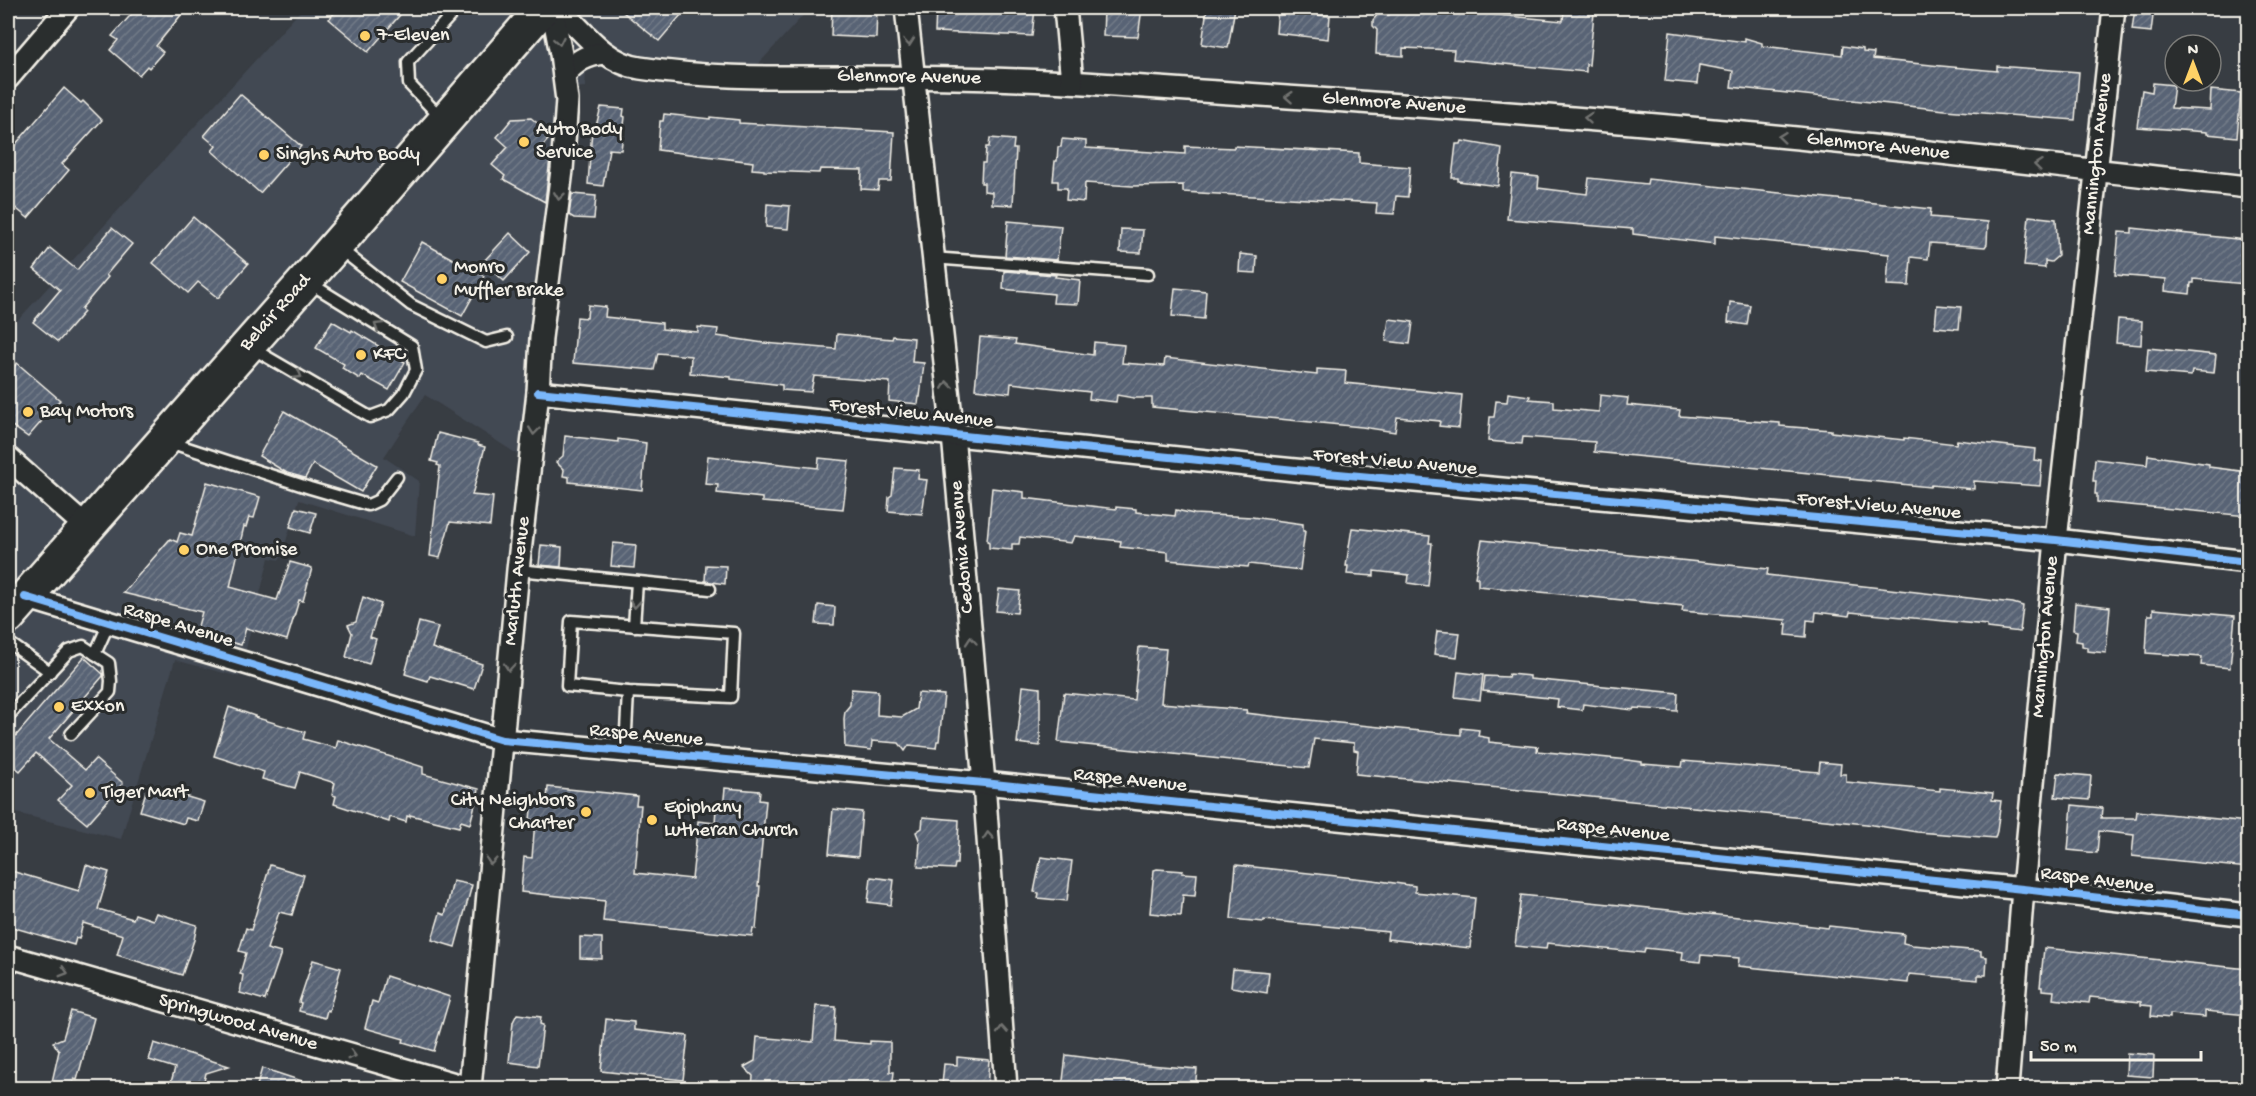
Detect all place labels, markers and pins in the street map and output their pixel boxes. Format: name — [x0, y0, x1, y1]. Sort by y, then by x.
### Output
place label: 7-Eleven — [376, 25, 450, 48]
marker: 7-Eleven — [358, 29, 372, 43]
place label: Auto Body Service — [536, 119, 623, 165]
marker: Auto Body Service — [517, 135, 531, 149]
place label: Singhs Auto Body — [276, 144, 420, 167]
marker: Singhs Auto Body — [257, 148, 271, 162]
place label: Monro Muffler Brake — [454, 257, 564, 303]
marker: Monro Muffler Brake — [435, 272, 449, 286]
place label: KFC — [373, 344, 406, 367]
marker: KFC — [354, 348, 368, 362]
place label: Bay Motors — [39, 401, 134, 424]
marker: Bay Motors — [21, 405, 35, 419]
place label: One Promise — [196, 539, 298, 562]
marker: One Promise — [177, 543, 191, 557]
place label: Exxon — [71, 696, 125, 719]
marker: Exxon — [52, 700, 66, 714]
place label: Tiger Mart — [101, 782, 190, 805]
marker: Tiger Mart — [83, 786, 97, 800]
place label: City Neighbors Charter — [451, 790, 576, 836]
place label: Epiphany Lutheran Church — [664, 797, 798, 843]
marker: City Neighbors Charter — [579, 805, 593, 819]
marker: Epiphany Lutheran Church — [645, 813, 659, 827]

